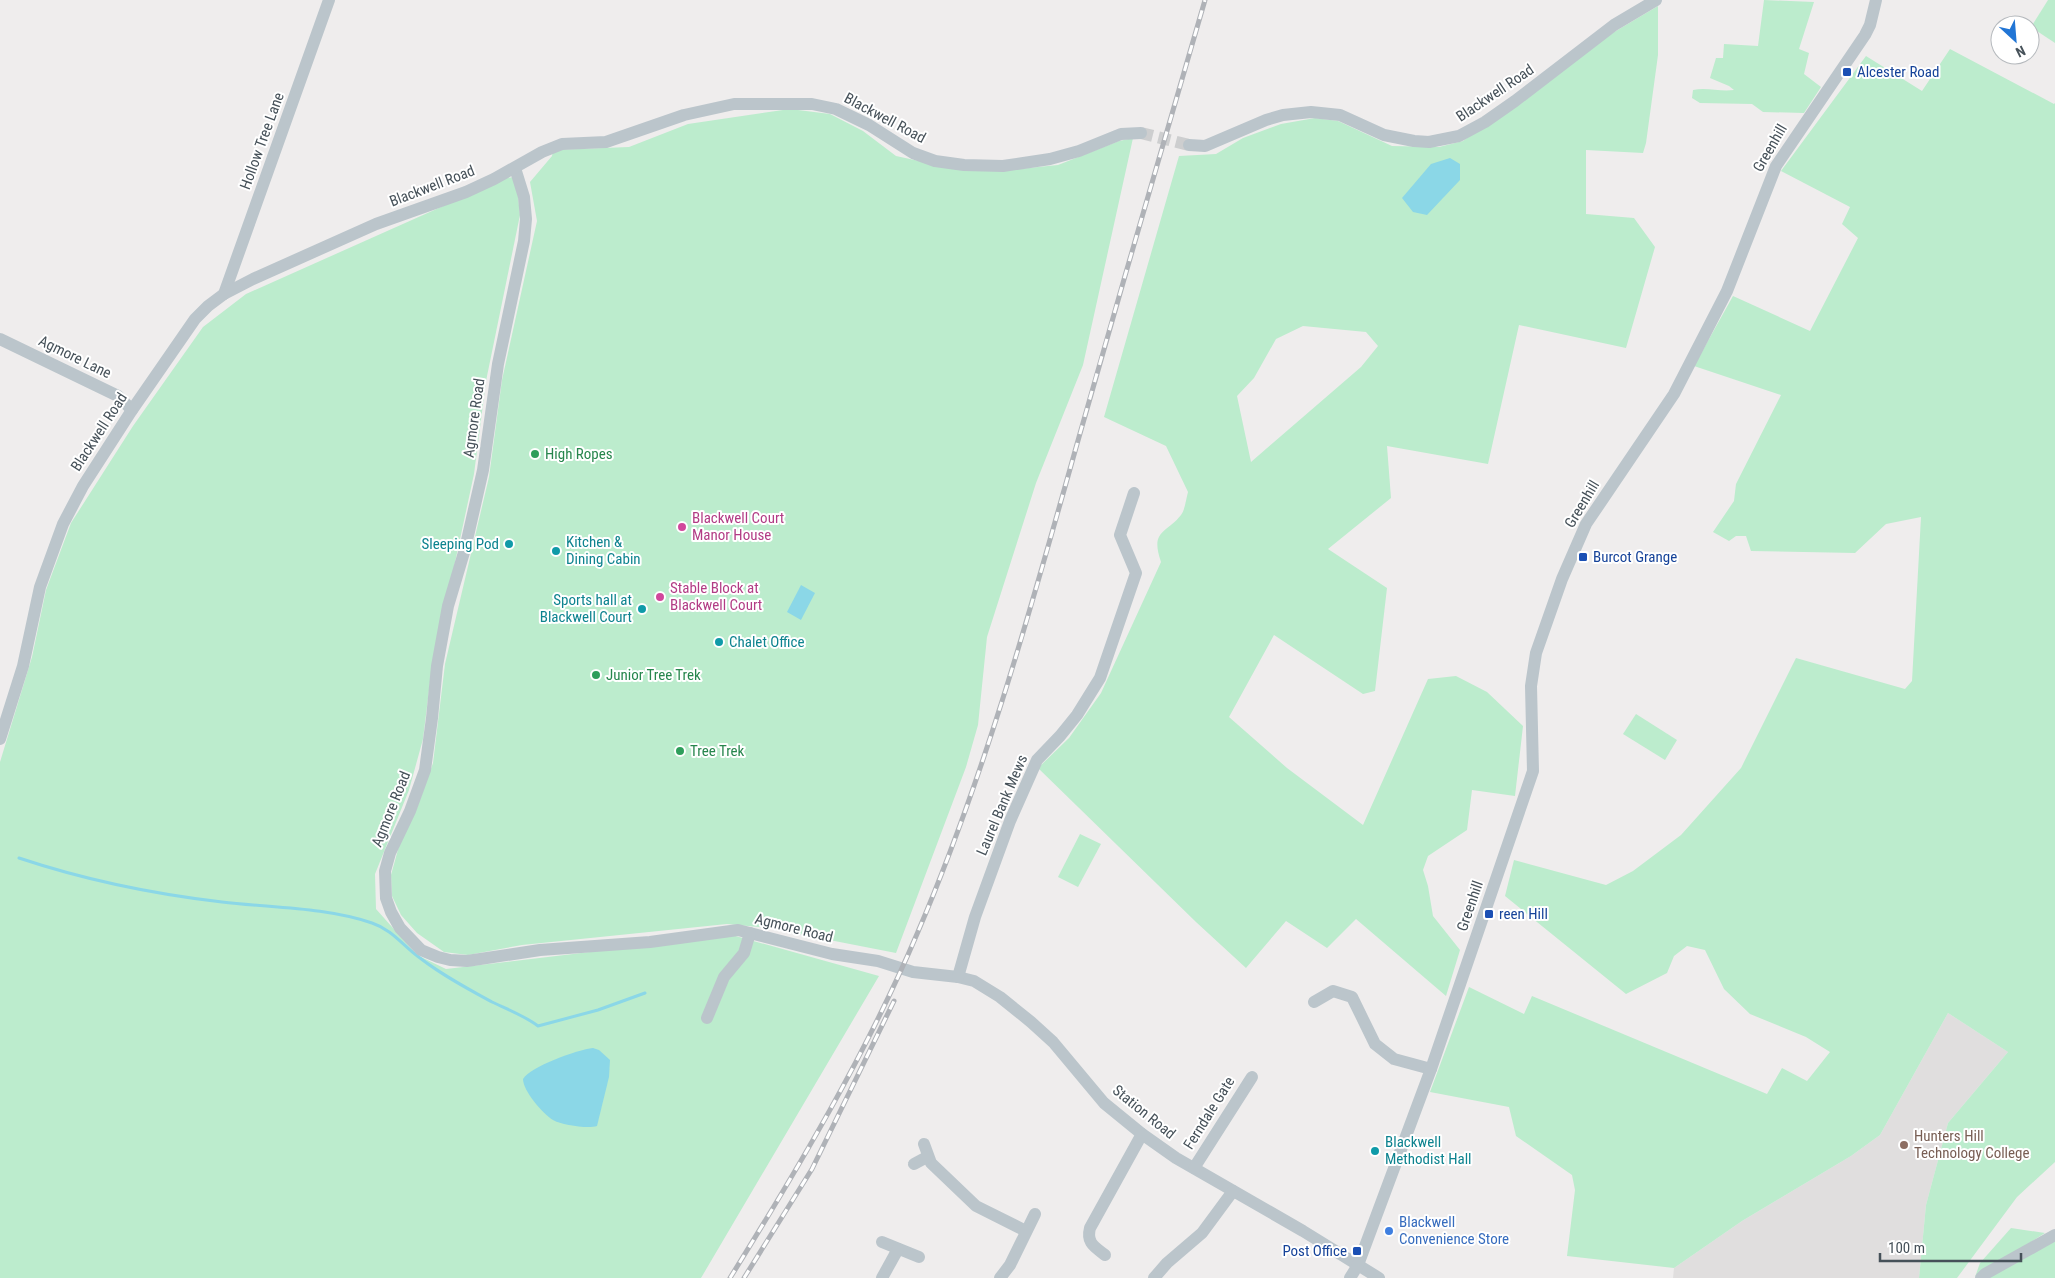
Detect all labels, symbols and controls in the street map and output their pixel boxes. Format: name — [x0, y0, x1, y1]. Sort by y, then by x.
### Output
north arrow — [1990, 15, 2040, 65]
text: N — [2013, 43, 2028, 61]
street label: Blackwell Road — [1453, 60, 1537, 126]
place label: Alcester Road — [1857, 63, 1940, 81]
marker: Alcester Road — [1841, 66, 1853, 78]
street label: Blackwell Road — [841, 89, 929, 147]
street label: Hollow Tree Lane — [236, 90, 288, 192]
street label: Greenhill — [1749, 121, 1791, 175]
street label: Blackwell Road — [387, 162, 477, 210]
street label: Agmore Lane — [36, 332, 114, 382]
street label: Agmore Road — [460, 377, 488, 459]
street label: Blackwell Road — [67, 389, 131, 475]
place label: High Ropes — [545, 445, 613, 463]
marker: High Ropes — [529, 448, 541, 460]
street label: Greenhill — [1561, 477, 1603, 531]
place label: Blackwell Court Manor House — [692, 509, 784, 544]
marker: Blackwell Court Manor House — [676, 521, 688, 533]
place label: Kitchen & Dining Cabin — [566, 533, 641, 568]
place label: Sleeping Pod — [422, 535, 499, 553]
marker: Sleeping Pod — [503, 538, 515, 550]
marker: Kitchen & Dining Cabin — [550, 545, 562, 557]
place label: Burcot Grange — [1593, 548, 1677, 566]
marker: Burcot Grange — [1577, 551, 1589, 563]
place label: Stable Block at Blackwell Court — [670, 579, 762, 614]
place label: Sports hall at Blackwell Court — [540, 591, 632, 626]
marker: Stable Block at Blackwell Court — [654, 591, 666, 603]
marker: Sports hall at Blackwell Court — [636, 603, 648, 615]
place label: Chalet Office — [729, 633, 804, 651]
marker: Chalet Office — [713, 636, 725, 648]
place label: Junior Tree Trek — [606, 666, 701, 684]
marker: Junior Tree Trek — [590, 669, 602, 681]
place label: Tree Trek — [690, 742, 745, 760]
marker: Tree Trek — [674, 745, 686, 757]
street label: Laurel Bank Mews — [973, 752, 1031, 858]
street label: Agmore Road — [368, 769, 414, 849]
street label: Greenhill — [1453, 878, 1487, 934]
place label: reen Hill — [1499, 905, 1548, 923]
marker: reen Hill — [1483, 908, 1495, 920]
street label: Agmore Road — [753, 910, 835, 946]
street label: Ferndale Gate — [1180, 1073, 1238, 1153]
street label: Station Road — [1109, 1081, 1179, 1143]
place label: Hunters Hill Technology College — [1914, 1127, 2030, 1162]
place label: Blackwell Methodist Hall — [1385, 1133, 1472, 1168]
marker: Hunters Hill Technology College — [1898, 1139, 1910, 1151]
marker: Blackwell Methodist Hall — [1369, 1145, 1381, 1157]
place label: Blackwell Convenience Store — [1399, 1213, 1509, 1248]
marker: Blackwell Convenience Store — [1383, 1225, 1395, 1237]
scale bar — [1880, 1230, 2021, 1262]
text: 100 m — [1888, 1239, 1925, 1257]
place label: Post Office — [1282, 1242, 1347, 1260]
marker: Post Office — [1351, 1245, 1363, 1257]

